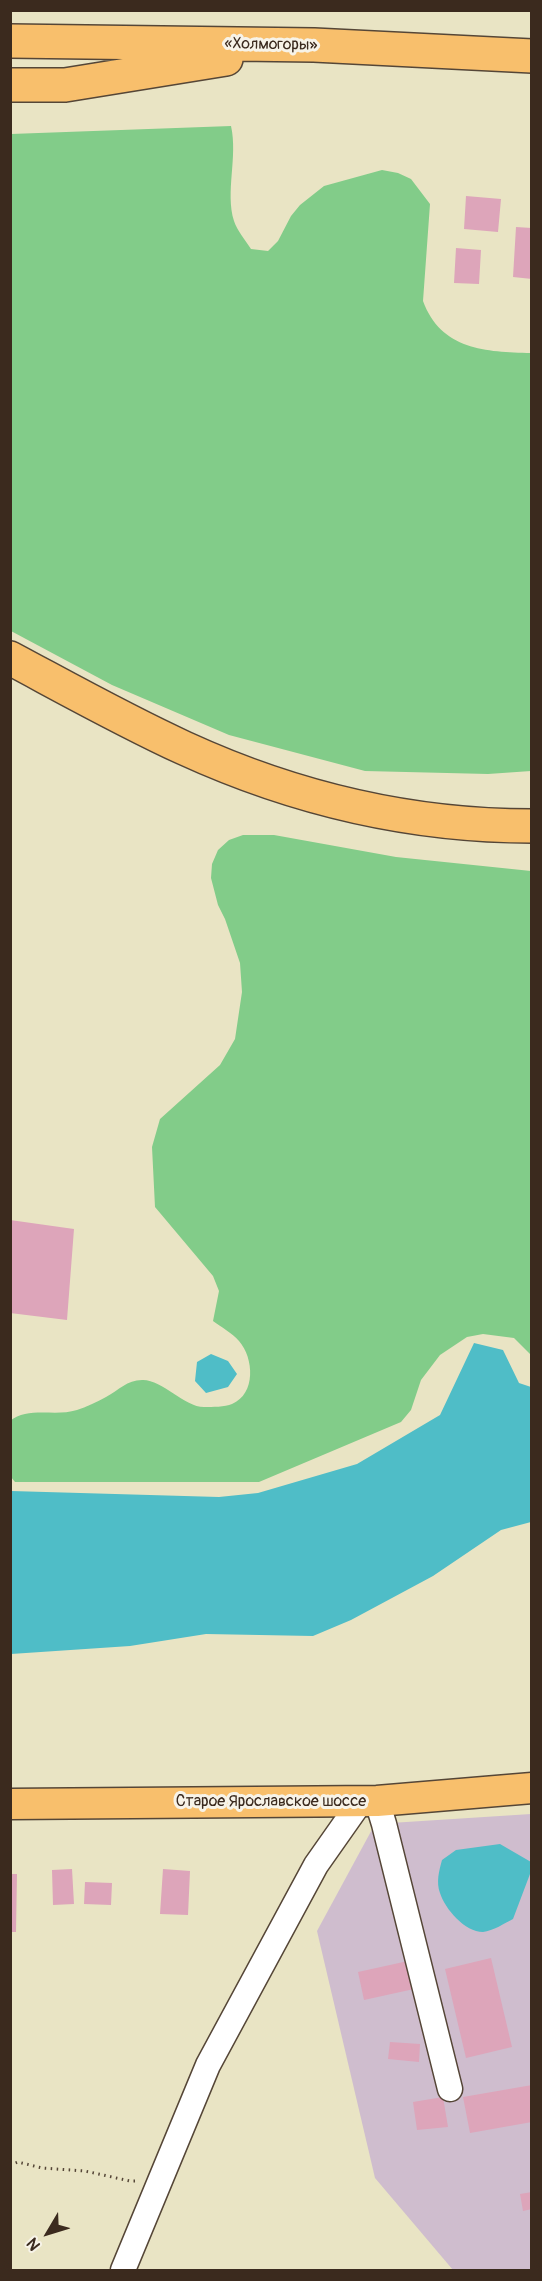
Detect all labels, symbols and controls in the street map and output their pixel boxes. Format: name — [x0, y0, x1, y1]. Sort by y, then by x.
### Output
street label: «Холмогоры» — [224, 35, 318, 55]
street label: Старое Ярославское шоссе — [176, 1792, 366, 1812]
north arrow — [18, 2203, 78, 2263]
text: N — [23, 2234, 45, 2255]

